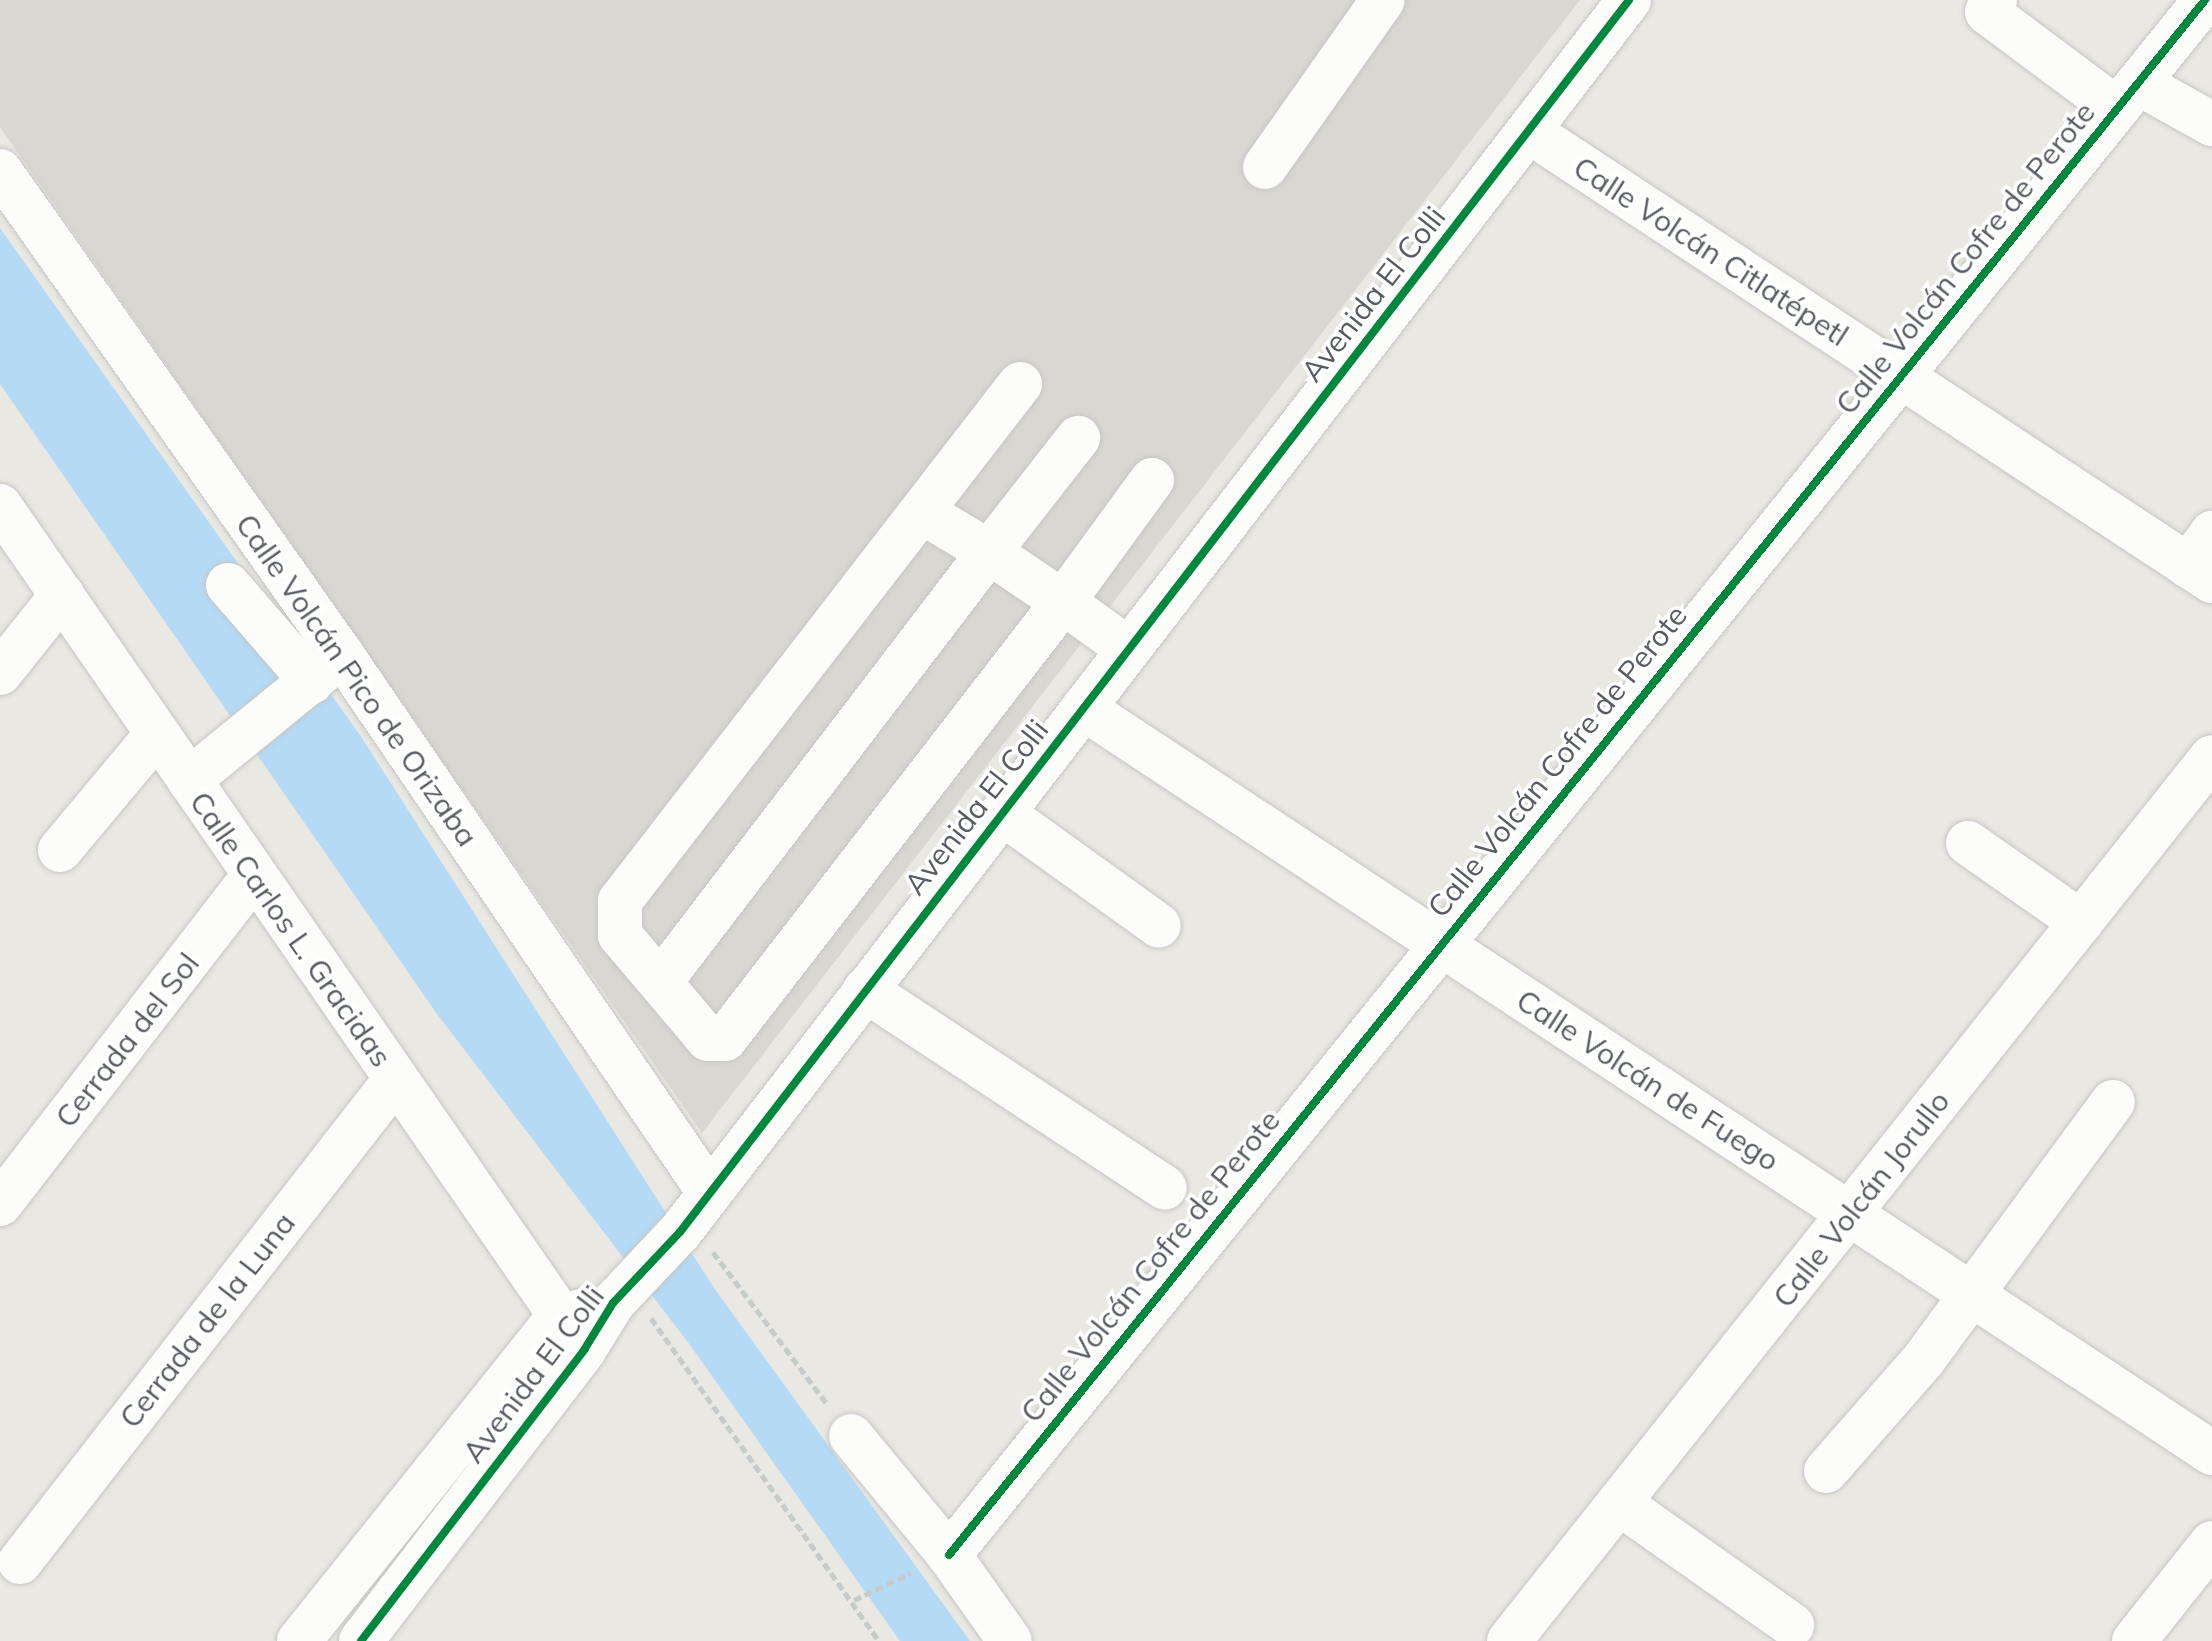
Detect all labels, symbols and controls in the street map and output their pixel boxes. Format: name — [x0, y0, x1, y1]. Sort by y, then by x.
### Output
street label: Calle Volcán Cofre de Perote — [1828, 95, 2102, 421]
street label: Calle Volcán Citlatépetl — [1567, 149, 1855, 353]
street label: Avenida El Colli — [1293, 199, 1453, 389]
street label: Calle Volcán Pico de Orizaba — [228, 507, 486, 853]
street label: Calle Volcán Cofre de Perote — [1420, 598, 1694, 924]
street label: Avenida El Colli — [896, 712, 1056, 902]
street label: Calle Carlos L. Gracidas — [182, 785, 400, 1073]
street label: Cerrada del Sol — [48, 946, 206, 1134]
street label: Calle Volcán de Fuego — [1510, 982, 1786, 1178]
street label: Calle Volcán Jorullo — [1765, 1084, 1957, 1314]
street label: Calle Volcán Cofre de Perote — [1013, 1103, 1287, 1429]
street label: Cerrada de la Luna — [112, 1205, 302, 1435]
street label: Avenida El Colli — [455, 1278, 611, 1470]

